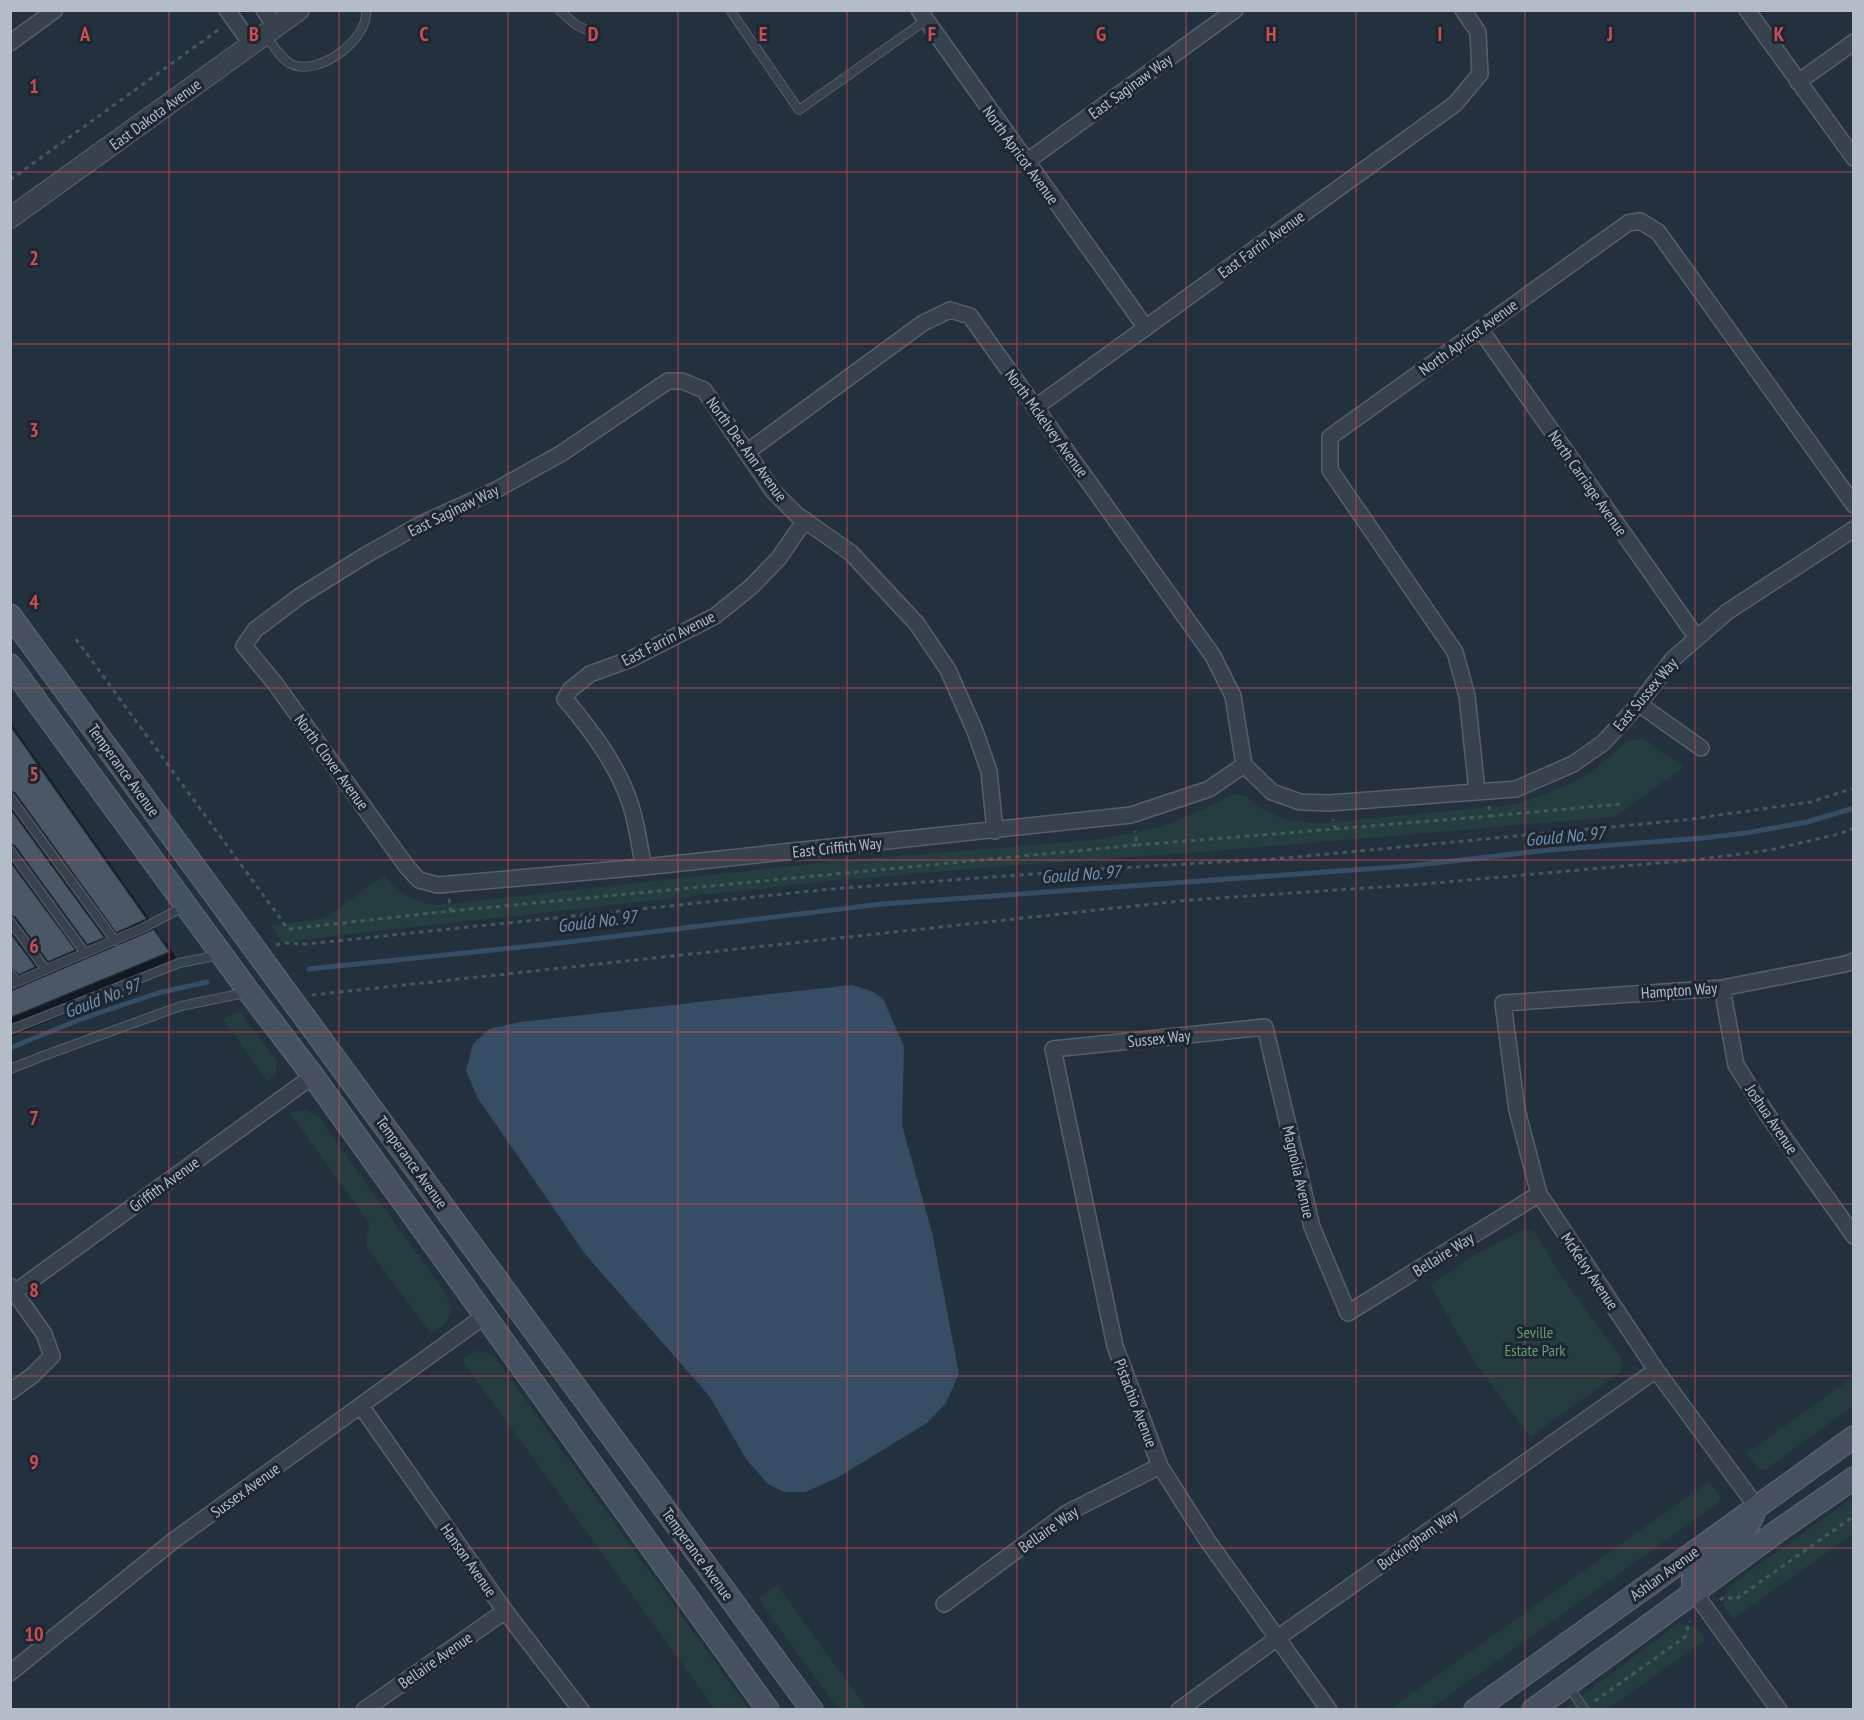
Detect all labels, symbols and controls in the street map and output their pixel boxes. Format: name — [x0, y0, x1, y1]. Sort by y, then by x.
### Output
text: A — [79, 21, 91, 47]
text: B — [249, 21, 259, 47]
text: C — [419, 21, 429, 47]
text: D — [588, 21, 599, 47]
text: E — [759, 21, 767, 47]
text: F — [928, 21, 936, 47]
text: G — [1096, 21, 1106, 47]
text: H — [1266, 21, 1276, 47]
text: I — [1438, 21, 1442, 47]
text: J — [1606, 21, 1613, 47]
text: K — [1774, 21, 1785, 47]
street label: East Saginaw Way — [1084, 49, 1176, 123]
text: 1 — [29, 73, 39, 99]
street label: East Dakota Avenue — [105, 74, 205, 154]
street label: North Apricot Avenue — [978, 102, 1064, 208]
street label: East Farrin Avenue — [1214, 206, 1308, 282]
text: 2 — [29, 245, 39, 271]
street label: North Apricot Avenue — [1415, 294, 1521, 380]
street label: North Mckelvey Avenue — [1001, 365, 1093, 481]
street label: North Dee Ann Avenue — [702, 393, 792, 505]
text: 3 — [29, 417, 39, 443]
street label: North Carriage Avenue — [1544, 426, 1632, 540]
street label: East Saginaw Way — [404, 479, 502, 541]
text: 4 — [29, 589, 39, 615]
street label: East Farrin Avenue — [618, 606, 718, 670]
street label: East Sussex Way — [1609, 653, 1681, 735]
street label: North Clover Avenue — [291, 710, 373, 814]
street label: Temperance Avenue — [84, 720, 164, 820]
text: 5 — [29, 761, 39, 787]
water label: Gould No. 97 — [1524, 821, 1609, 851]
street label: East Criffith Way — [791, 832, 883, 862]
water label: Gould No. 97 — [1040, 860, 1124, 888]
water label: Gould No. 97 — [556, 904, 641, 937]
text: 6 — [29, 933, 39, 959]
water label: Gould No. 97 — [61, 972, 146, 1023]
street label: Hampton Way — [1640, 977, 1718, 1003]
street label: Sussex Way — [1127, 1025, 1191, 1051]
street label: Joshua Avenue — [1741, 1079, 1803, 1158]
text: 7 — [29, 1105, 39, 1131]
street label: Temperance Avenue — [372, 1112, 452, 1212]
street label: Magnolia Avenue — [1279, 1124, 1319, 1220]
street label: Griffith Avenue — [125, 1152, 203, 1216]
street label: Bellaire Way — [1409, 1227, 1477, 1281]
street label: McKelvy Avenue — [1557, 1229, 1623, 1313]
text: 8 — [29, 1277, 39, 1303]
park label: Seville Estate Park — [1504, 1322, 1566, 1360]
street label: Pistachio Avenue — [1110, 1356, 1162, 1450]
text: 9 — [29, 1449, 39, 1475]
street label: Sussex Avenue — [207, 1458, 283, 1522]
street label: Bellaire Way — [1014, 1501, 1082, 1557]
street label: Temperance Avenue — [658, 1504, 738, 1604]
street label: Buckingham Way — [1373, 1504, 1461, 1574]
street label: Hanson Avenue — [436, 1520, 502, 1600]
street label: Ashlan Avenue — [1626, 1541, 1702, 1605]
text: 10 — [24, 1621, 44, 1647]
street label: Bellaire Avenue — [394, 1627, 476, 1693]

